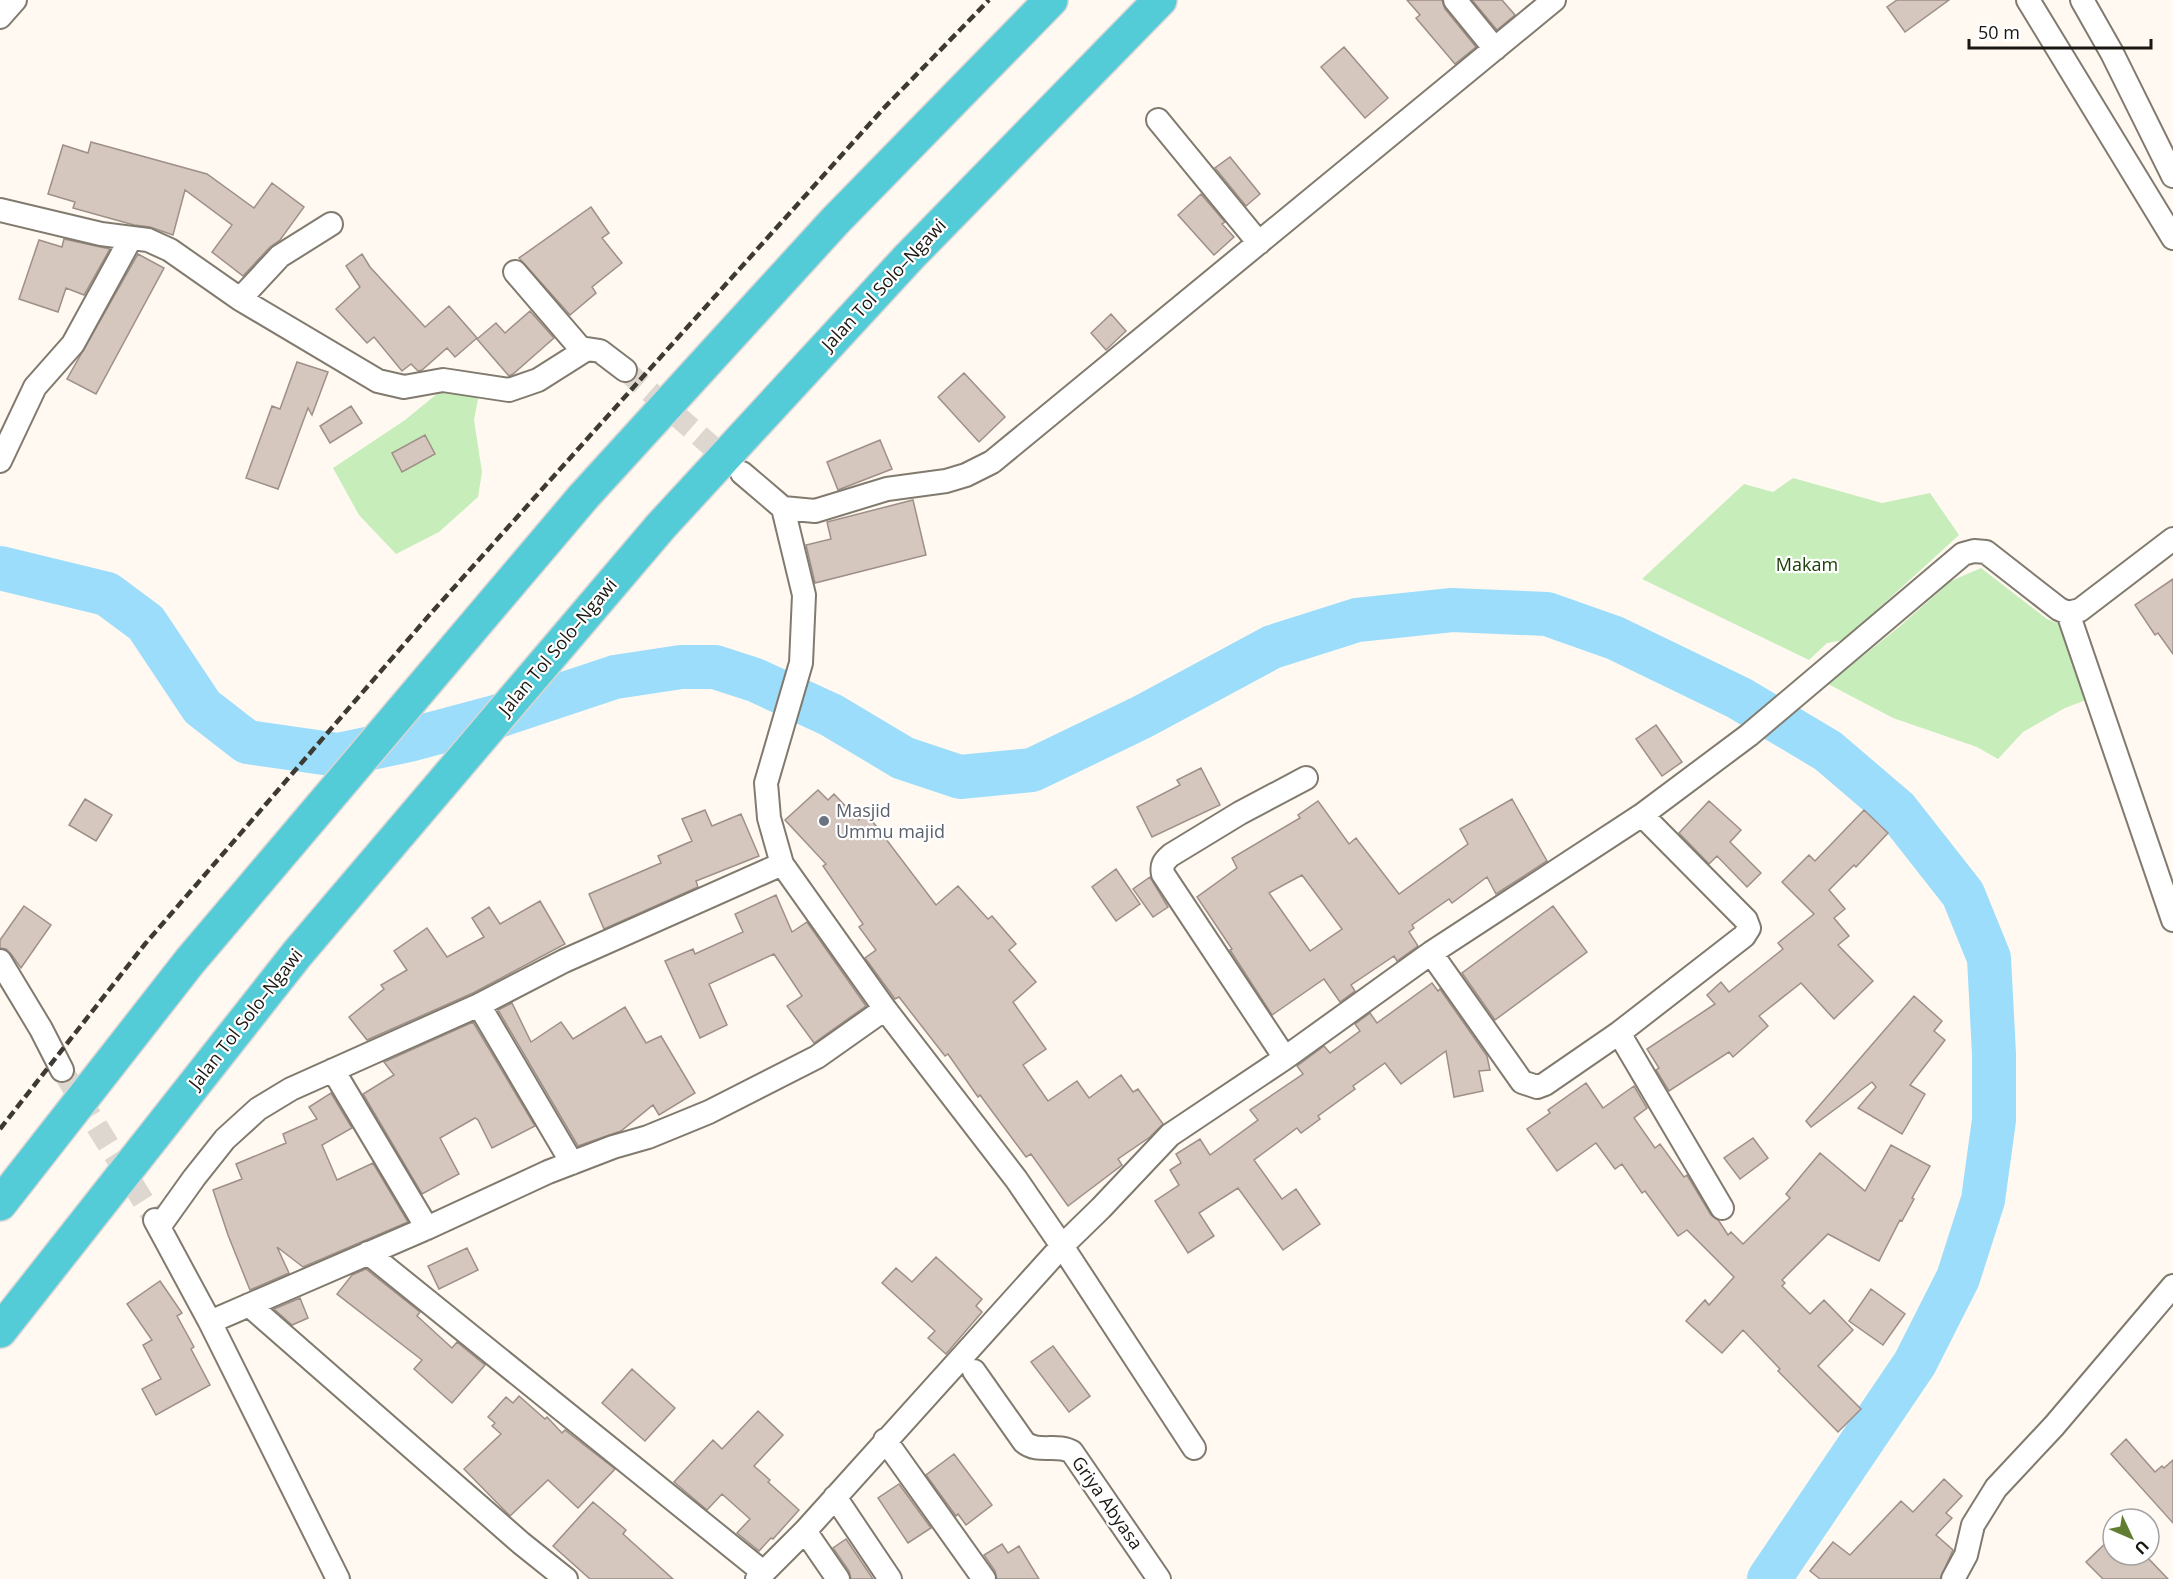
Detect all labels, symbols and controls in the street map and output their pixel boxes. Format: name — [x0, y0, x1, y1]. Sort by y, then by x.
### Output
scale bar — [1969, 12, 2150, 50]
text: 50 m — [1978, 20, 2020, 44]
street label: Jalan Tol Solo–Ngawi — [814, 213, 951, 357]
park label: Makam — [1776, 552, 1838, 576]
street label: Jalan Tol Solo–Ngawi — [491, 573, 622, 721]
place label: Masjid Ummu majid — [836, 798, 945, 843]
marker: Masjid Ummu majid — [817, 814, 831, 828]
street label: Jalan Tol Solo–Ngawi — [182, 943, 308, 1095]
street label: Griya Abyasa — [1067, 1451, 1149, 1554]
north arrow — [2101, 1507, 2161, 1567]
text: U — [2130, 1535, 2154, 1559]

